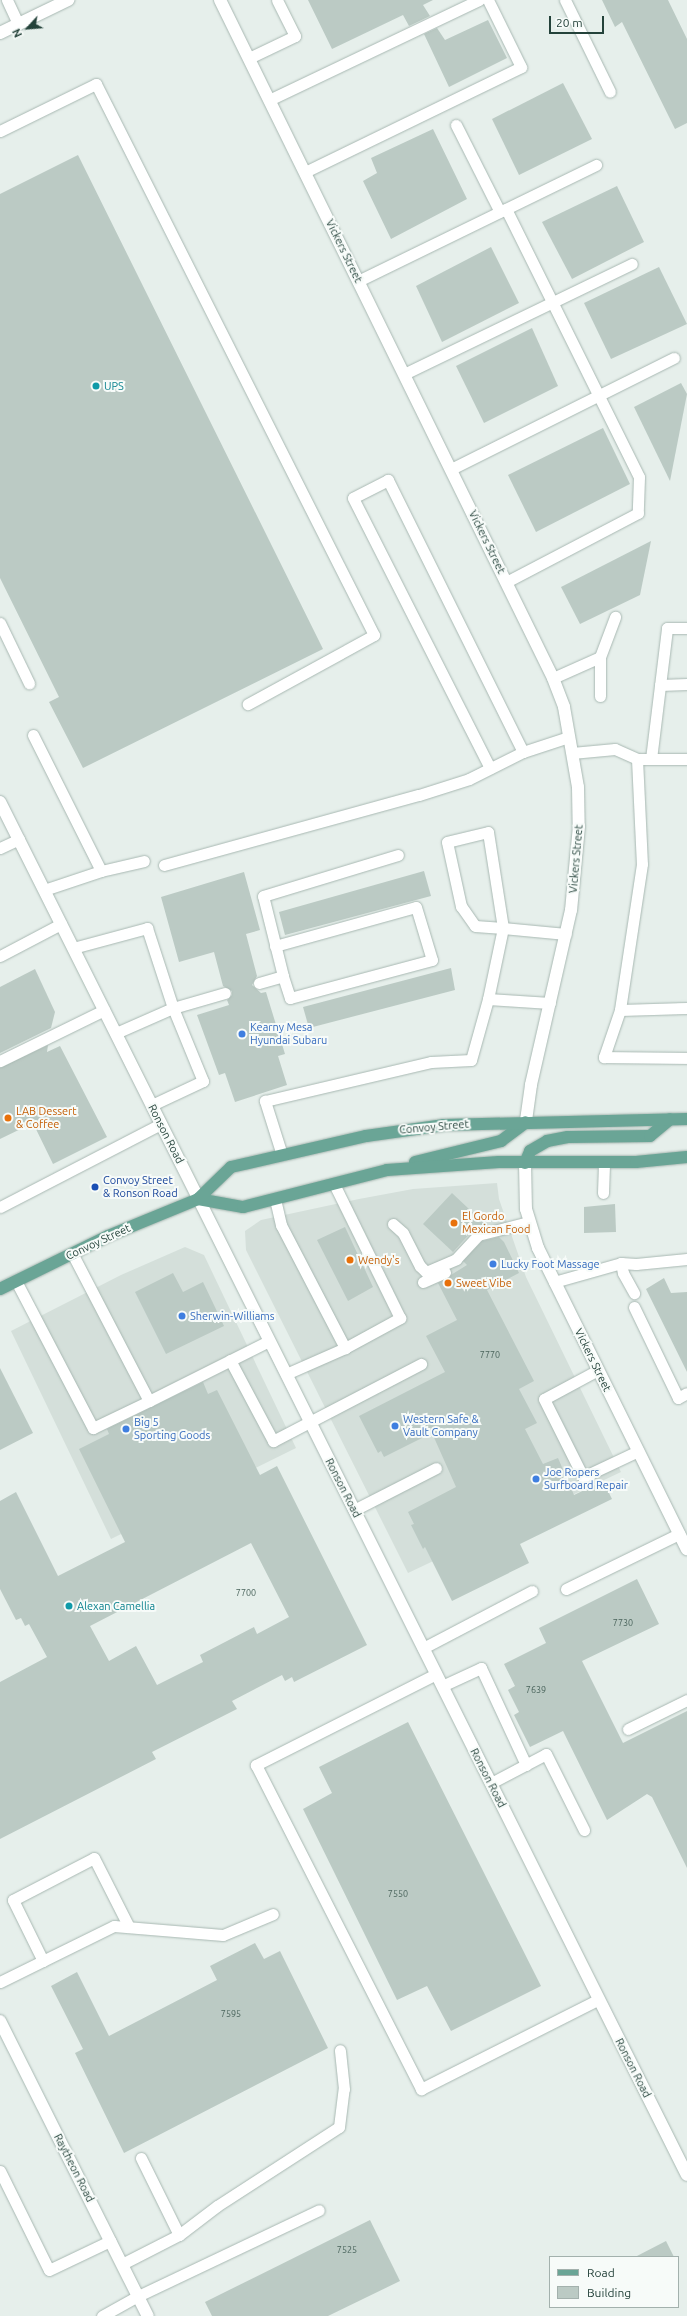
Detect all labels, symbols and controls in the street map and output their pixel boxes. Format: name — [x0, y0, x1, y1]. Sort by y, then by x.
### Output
north arrow — [8, 8, 48, 48]
scale bar — [551, 8, 606, 34]
text: 20 m — [556, 16, 583, 29]
text: N — [10, 27, 24, 40]
street label: Vickers Street — [323, 217, 365, 285]
place label: UPS — [104, 379, 124, 393]
marker: UPS — [91, 381, 101, 391]
street label: Vickers Street — [466, 508, 508, 576]
street label: Vickers Street — [566, 824, 586, 894]
place label: Kearny Mesa Hyundai Subaru — [250, 1021, 327, 1047]
marker: Kearny Mesa Hyundai Subaru — [237, 1029, 247, 1039]
street label: Ronson Road — [145, 1102, 187, 1166]
place label: LAB Dessert & Coffee — [16, 1105, 77, 1131]
marker: LAB Dessert & Coffee — [3, 1113, 13, 1123]
street label: Convoy Street — [399, 1117, 469, 1137]
place label: Convoy Street & Ronson Road — [103, 1174, 178, 1200]
marker: Convoy Street & Ronson Road — [90, 1182, 100, 1192]
place label: El Gordo Mexican Food — [462, 1210, 530, 1236]
marker: El Gordo Mexican Food — [449, 1218, 459, 1228]
street label: Convoy Street — [64, 1221, 132, 1263]
place label: Wendy's — [358, 1253, 400, 1267]
marker: Wendy's — [345, 1255, 355, 1265]
place label: Lucky Foot Massage — [501, 1257, 600, 1271]
marker: Lucky Foot Massage — [488, 1259, 498, 1269]
place label: Sweet Vibe — [456, 1276, 512, 1290]
marker: Sweet Vibe — [443, 1278, 453, 1288]
place label: Sherwin-Williams — [190, 1309, 275, 1323]
marker: Sherwin-Williams — [177, 1311, 187, 1321]
street label: Vickers Street — [572, 1326, 614, 1394]
house number: 7770 — [480, 1350, 500, 1360]
place label: Western Safe & Vault Company — [403, 1413, 479, 1439]
place label: Big 5 Sporting Goods — [134, 1416, 210, 1442]
marker: Western Safe & Vault Company — [390, 1421, 400, 1431]
marker: Big 5 Sporting Goods — [121, 1424, 131, 1434]
street label: Ronson Road — [322, 1456, 364, 1520]
place label: Joe Ropers Surfboard Repair — [544, 1466, 628, 1492]
marker: Joe Ropers Surfboard Repair — [531, 1474, 541, 1484]
house number: 7700 — [236, 1588, 256, 1598]
place label: Alexan Camellia — [77, 1599, 155, 1613]
marker: Alexan Camellia — [64, 1601, 74, 1611]
house number: 7730 — [613, 1618, 633, 1628]
house number: 7639 — [526, 1685, 546, 1695]
street label: Ronson Road — [467, 1746, 509, 1810]
house number: 7550 — [388, 1889, 408, 1899]
house number: 7595 — [221, 2009, 241, 2019]
street label: Ronson Road — [612, 2036, 654, 2100]
street label: Raytheon Road — [51, 2132, 97, 2204]
house number: 7525 — [337, 2245, 357, 2255]
legend — [549, 2256, 679, 2308]
text: Road — [587, 2266, 615, 2279]
text: Building — [587, 2286, 631, 2299]

